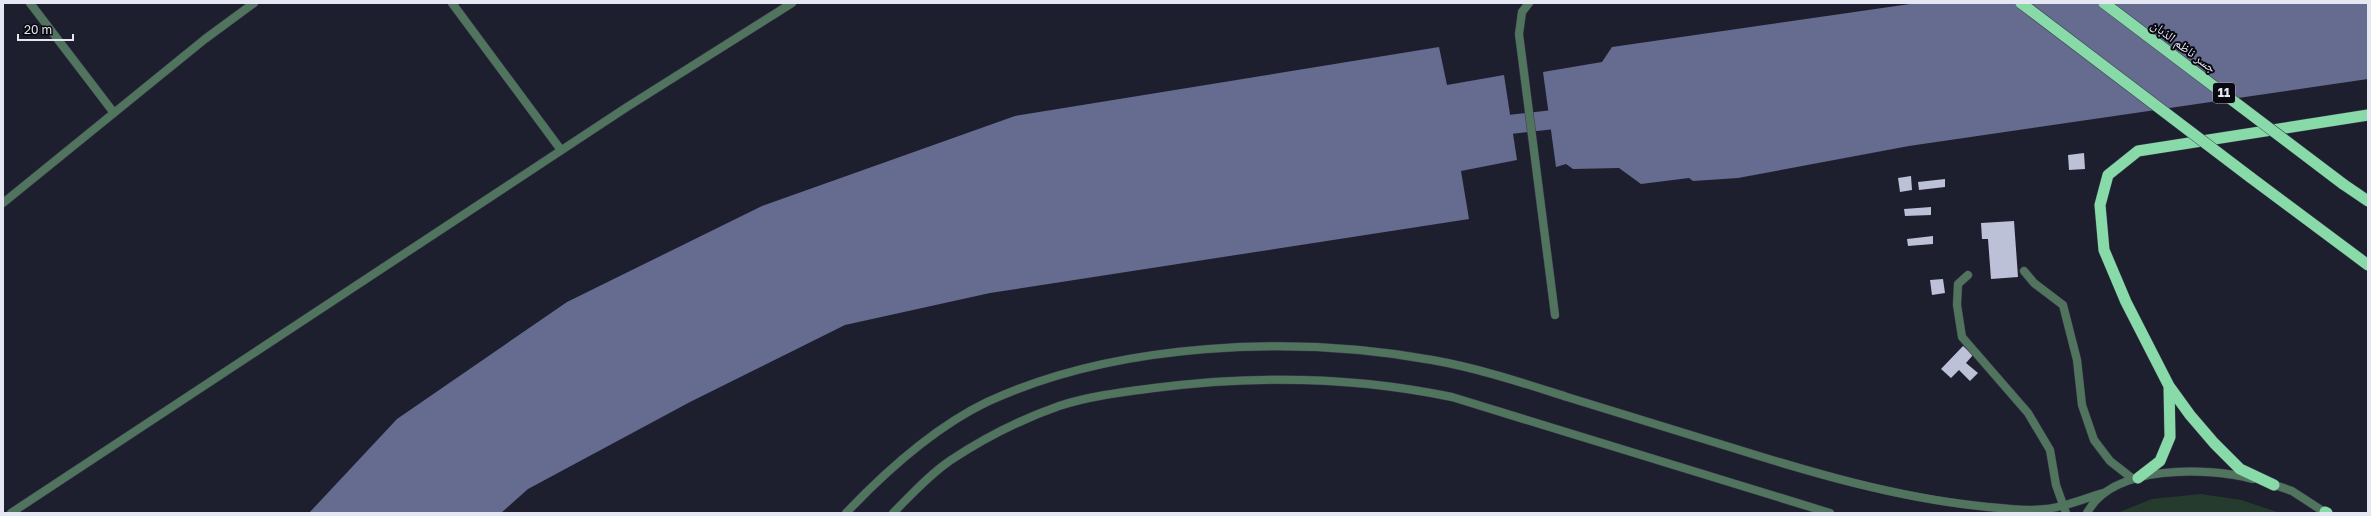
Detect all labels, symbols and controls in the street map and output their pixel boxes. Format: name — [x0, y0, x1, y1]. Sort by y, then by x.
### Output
scale bar — [18, 16, 73, 42]
street label: جسر ناظم الذبان — [2148, 16, 2220, 76]
text: 20 m — [24, 22, 52, 37]
road number: 11 — [2213, 83, 2235, 103]

